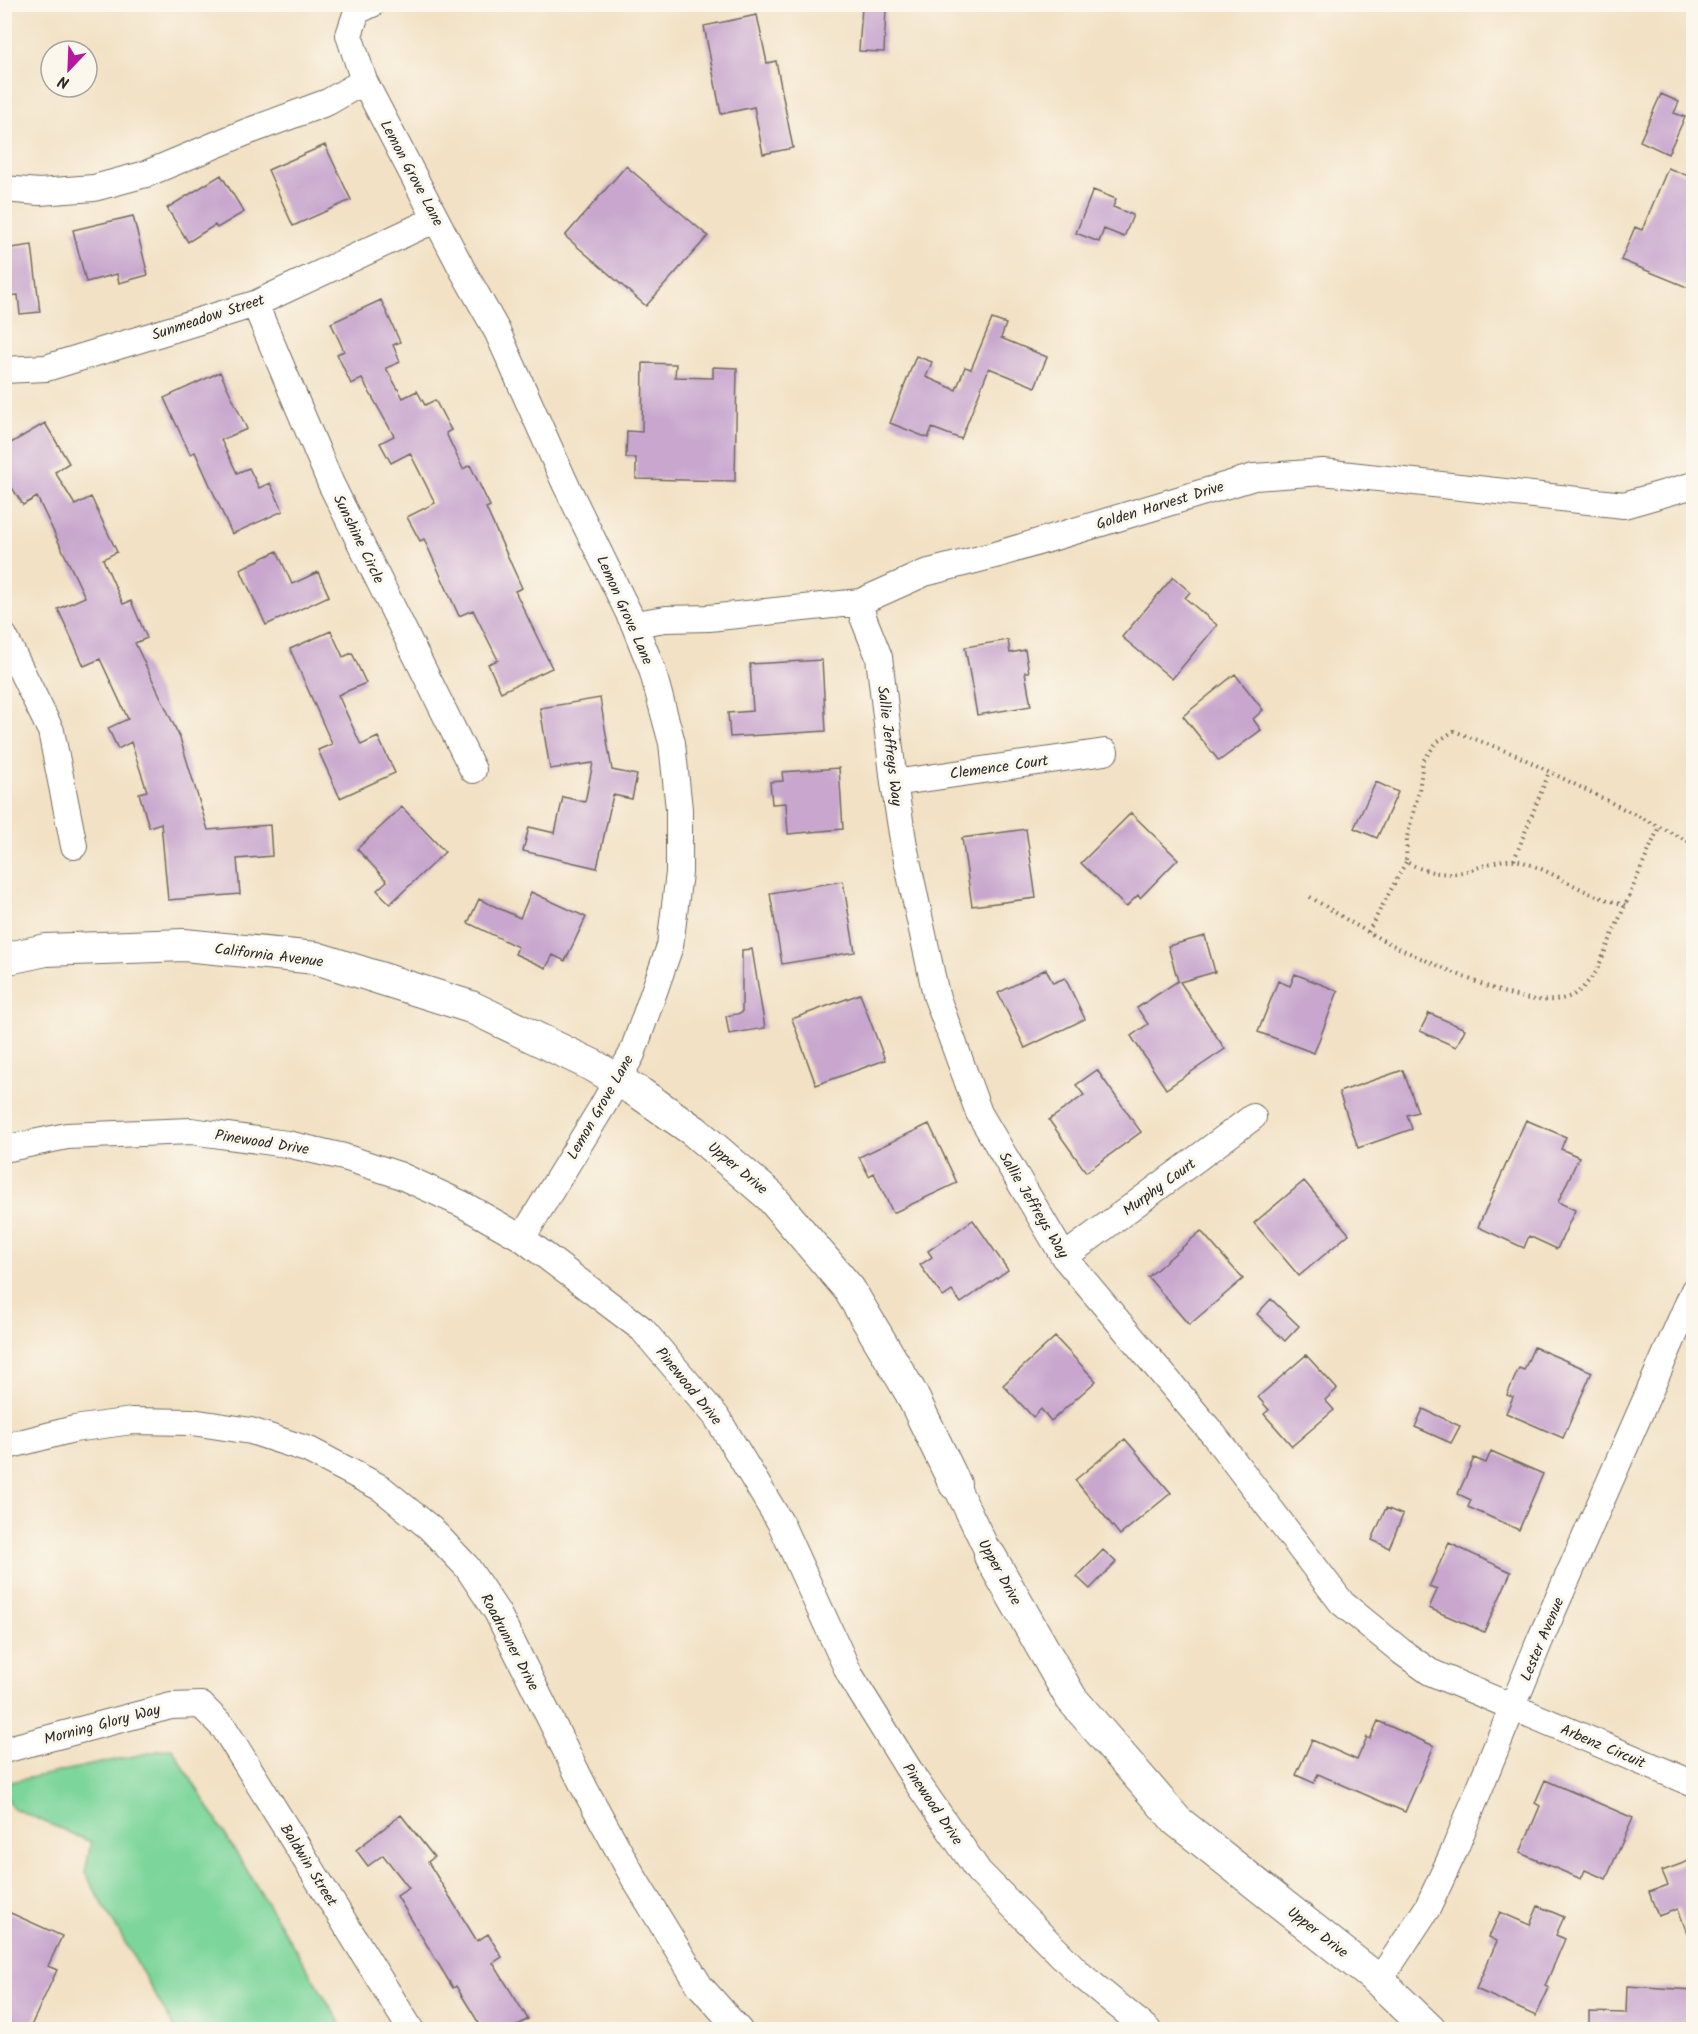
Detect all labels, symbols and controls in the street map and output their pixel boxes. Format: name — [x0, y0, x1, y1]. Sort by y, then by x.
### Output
north arrow — [39, 39, 99, 99]
text: N — [54, 68, 73, 95]
street label: Lemon Grove Lane — [373, 116, 449, 231]
street label: Sunmeadow Street — [149, 288, 268, 347]
street label: Golden Harvest Drive — [1093, 475, 1227, 537]
street label: Sunshine Circle — [326, 491, 390, 588]
street label: Lemon Grove Lane — [589, 552, 659, 669]
street label: Sallie Jeffreys Way — [870, 685, 908, 808]
street label: Clemence Court — [948, 749, 1050, 787]
street label: California Avenue — [213, 937, 325, 975]
street label: Lemon Grove Lane — [561, 1050, 641, 1164]
street label: Pinewood Drive — [213, 1124, 311, 1162]
street label: Upper Drive — [702, 1136, 773, 1201]
street label: Sallie Jeffreys Way — [992, 1148, 1075, 1264]
street label: Murphy Court — [1118, 1153, 1202, 1223]
street label: Pinewood Drive — [649, 1342, 728, 1431]
street label: Upper Drive — [971, 1535, 1027, 1610]
street label: Roadrunner Drive — [473, 1589, 545, 1696]
street label: Lester Avenue — [1514, 1594, 1571, 1685]
street label: Morning Glory Way — [41, 1698, 164, 1752]
street label: Arbenz Circuit — [1556, 1718, 1649, 1776]
street label: Pinewood Drive — [896, 1758, 969, 1851]
street label: Baldwin Street — [273, 1820, 343, 1912]
street label: Upper Drive — [1281, 1901, 1353, 1965]

